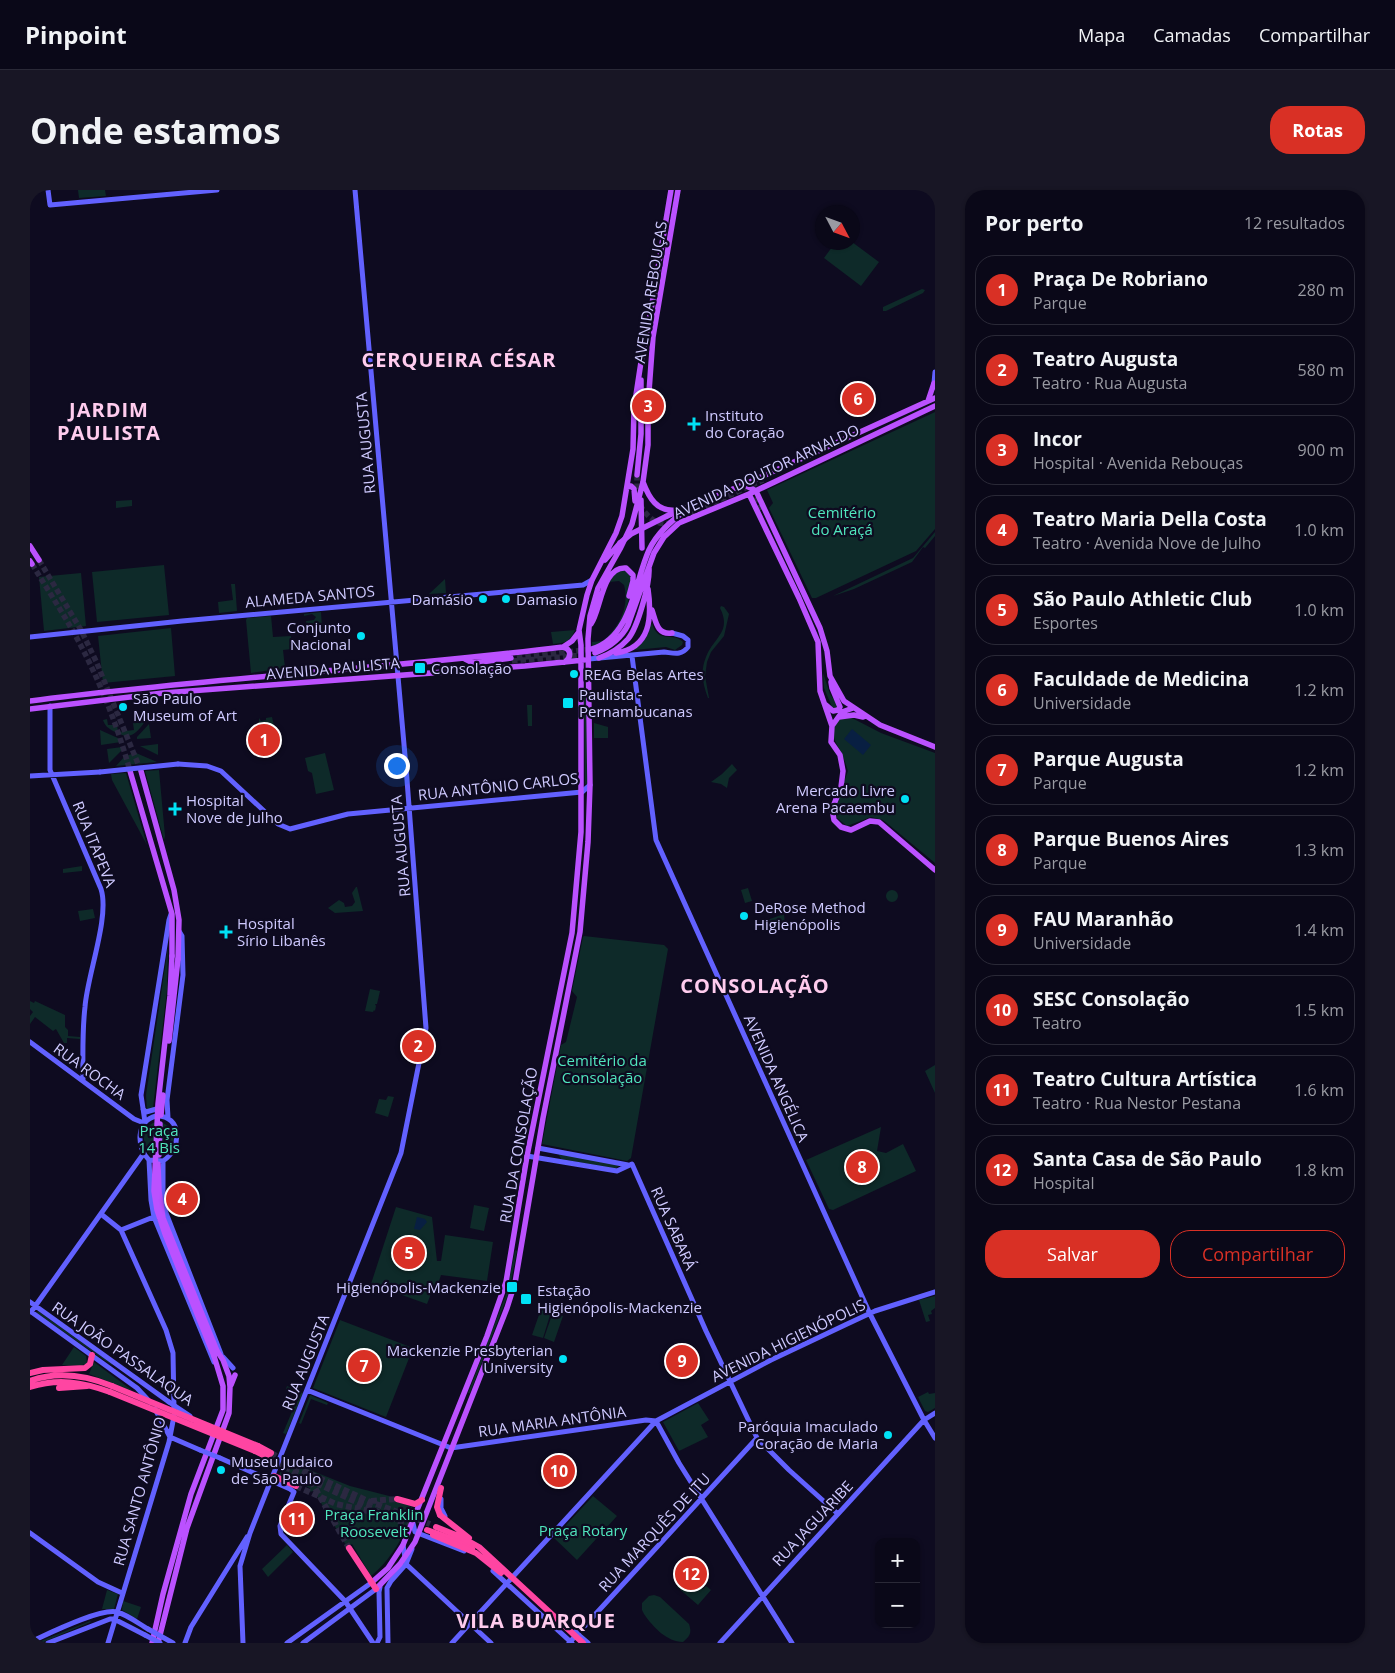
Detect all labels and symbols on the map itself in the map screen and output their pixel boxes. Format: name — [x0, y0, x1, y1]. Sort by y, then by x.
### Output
north arrow — [815, 205, 860, 250]
street label: AVENIDA REBOUÇAS — [629, 220, 671, 364]
district label: CERQUEIRA CÉSAR — [361, 346, 557, 373]
pin: 6 — [842, 380, 874, 418]
pin: 3 — [632, 387, 664, 425]
street label: RUA AUGUSTA — [351, 391, 379, 495]
district label: JARDIM PAULISTA — [57, 396, 161, 446]
place label: Instituto do Coração — [705, 405, 785, 442]
marker: Instituto do Coração — [687, 417, 701, 431]
street label: AVENIDA DOUTOR ARNALDO — [670, 419, 862, 523]
park label: Cemitério do Araçá — [808, 502, 876, 539]
street label: ALAMEDA SANTOS — [244, 580, 376, 612]
place label: Damásio — [412, 589, 473, 609]
place label: Damasio — [516, 589, 577, 609]
marker: Damásio — [477, 593, 489, 605]
marker: Damasio — [500, 593, 512, 605]
place label: Conjunto Nacional — [287, 617, 351, 654]
marker: Conjunto Nacional — [355, 630, 367, 642]
street label: AVENIDA PAULISTA — [265, 652, 401, 684]
place label: Consolação — [431, 658, 512, 678]
marker: Consolação — [413, 661, 427, 675]
place label: REAG Belas Artes — [584, 664, 704, 684]
marker: REAG Belas Artes — [568, 668, 580, 680]
place label: Paulista - Pernambucanas — [579, 684, 693, 721]
place label: São Paulo Museum of Art — [133, 688, 237, 725]
marker: Paulista - Pernambucanas — [561, 696, 575, 710]
marker: São Paulo Museum of Art — [117, 701, 129, 713]
pin: 1 — [248, 721, 280, 759]
your location — [384, 753, 410, 779]
street label: RUA ANTÔNIO CARLOS — [417, 768, 579, 804]
place label: Mercado Livre Arena Pacaembu — [776, 780, 895, 817]
place label: Hospital Nove de Julho — [186, 790, 283, 827]
marker: Mercado Livre Arena Pacaembu — [899, 793, 911, 805]
street label: RUA AUGUSTA — [386, 794, 414, 898]
street label: RUA ITAPEVA — [69, 798, 122, 891]
marker: Hospital Nove de Julho — [168, 802, 182, 816]
place label: DeRose Method Higienópolis — [754, 897, 866, 934]
marker: DeRose Method Higienópolis — [738, 910, 750, 922]
place label: Hospital Sírio Libanês — [237, 913, 326, 950]
marker: Hospital Sírio Libanês — [219, 925, 233, 939]
district label: CONSOLAÇÃO — [680, 972, 830, 999]
street label: AVENIDA ANGÉLICA — [740, 1011, 814, 1145]
pin: 2 — [402, 1027, 434, 1065]
street label: RUA ROCHA — [50, 1038, 130, 1104]
park label: Cemitério da Consolação — [557, 1050, 647, 1087]
street label: RUA DA CONSOLAÇÃO — [494, 1065, 542, 1225]
park label: Praça 14 Bis — [138, 1120, 180, 1157]
pin: 8 — [846, 1148, 878, 1186]
pin: 4 — [166, 1180, 198, 1218]
street label: RUA SABARÁ — [647, 1183, 701, 1273]
pin: 5 — [393, 1234, 425, 1272]
place label: Higienópolis-Mackenzie — [336, 1277, 501, 1297]
marker: Higienópolis-Mackenzie — [505, 1280, 519, 1294]
place label: Estação Higienópolis-Mackenzie — [537, 1280, 702, 1317]
marker: Estação Higienópolis-Mackenzie — [519, 1292, 533, 1306]
street label: AVENIDA HIGIENÓPOLIS — [708, 1294, 868, 1386]
street label: RUA JOÃO PASSALAQUA — [48, 1297, 198, 1410]
street label: RUA AUGUSTA — [277, 1311, 334, 1413]
place label: Mackenzie Presbyterian University — [387, 1340, 553, 1377]
pin: 9 — [666, 1342, 698, 1380]
pin: 7 — [348, 1347, 380, 1385]
marker: Mackenzie Presbyterian University — [557, 1353, 569, 1365]
street label: RUA MARIA ANTÔNIA — [477, 1401, 628, 1441]
street label: RUA SANTO ANTÔNIO — [108, 1414, 170, 1568]
place label: Paróquia Imaculado Coração de Maria — [738, 1416, 878, 1453]
marker: Paróquia Imaculado Coração de Maria — [882, 1429, 894, 1441]
place label: Museu Judaico de São Paulo — [231, 1451, 333, 1488]
pin: 10 — [543, 1452, 575, 1490]
marker: Museu Judaico de São Paulo — [215, 1464, 227, 1476]
street label: RUA MARQUÊS DE ITU — [594, 1468, 714, 1596]
street label: RUA JAGUARIBE — [767, 1476, 857, 1570]
pin: 11 — [281, 1500, 313, 1538]
park label: Praça Franklin Roosevelt — [325, 1504, 423, 1541]
park label: Praça Rotary — [539, 1520, 628, 1540]
pin: 12 — [675, 1555, 707, 1593]
district label: VILA BUARQUE — [456, 1607, 616, 1634]

